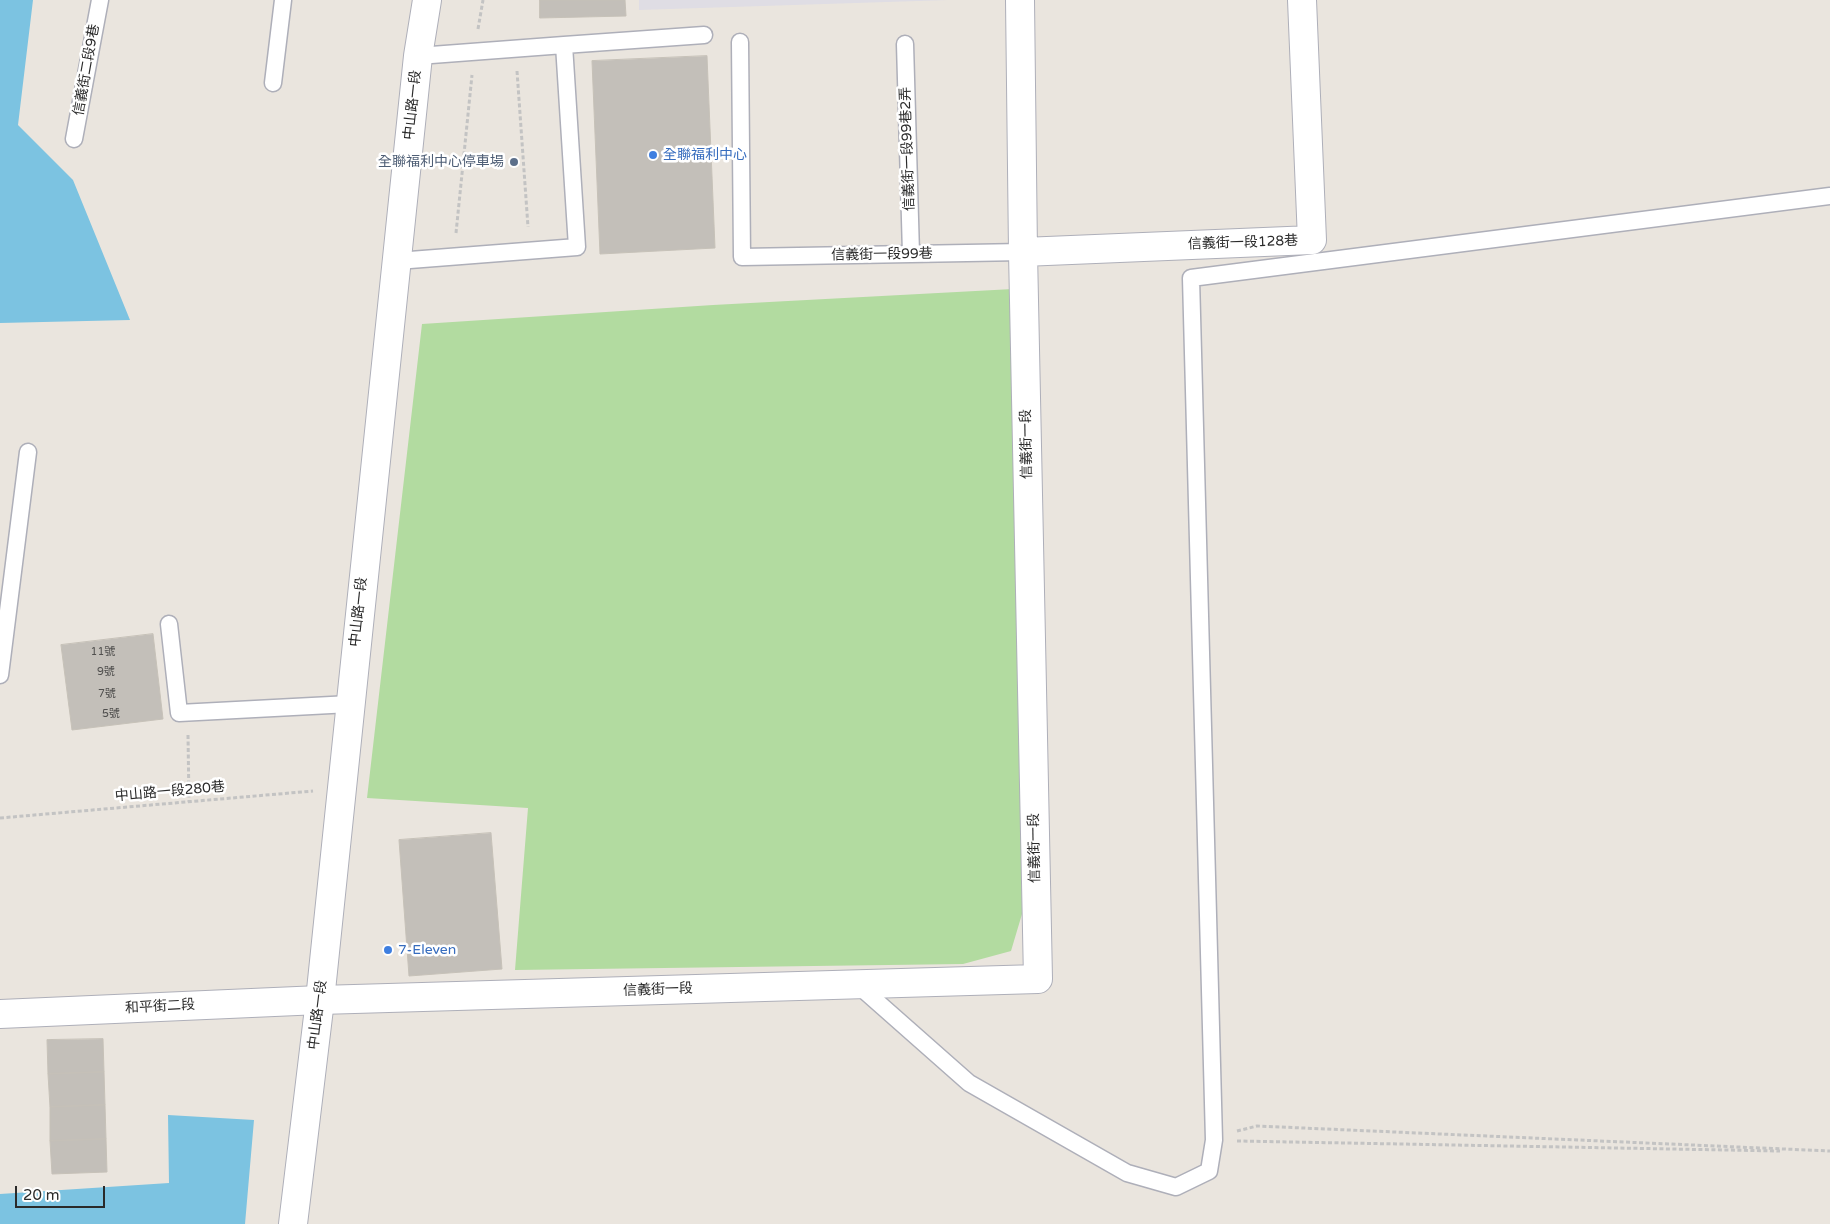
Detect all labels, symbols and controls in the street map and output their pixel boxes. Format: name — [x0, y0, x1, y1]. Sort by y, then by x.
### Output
street label: 信義街二段9巷 — [71, 23, 103, 117]
street label: 中山路一段 — [401, 69, 425, 141]
street label: 信義街一段99巷2弄 — [897, 87, 919, 211]
place label: 全聯福利中心 — [663, 147, 747, 163]
marker: 全聯福利中心 — [647, 149, 659, 161]
place label: 全聯福利中心停車場 — [378, 154, 504, 170]
marker: 全聯福利中心停車場 — [508, 156, 520, 168]
street label: 信義街一段128巷 — [1188, 233, 1298, 253]
street label: 信義街一段99巷 — [831, 246, 933, 264]
street label: 信義街一段 — [1018, 409, 1036, 479]
street label: 中山路一段 — [347, 576, 371, 648]
house number: 11號 — [91, 645, 115, 659]
house number: 9號 — [97, 665, 115, 679]
house number: 7號 — [98, 687, 116, 701]
house number: 5號 — [102, 707, 120, 721]
street label: 中山路一段280巷 — [114, 779, 226, 805]
street label: 信義街一段 — [1026, 813, 1044, 883]
place label: 7-Eleven — [398, 942, 456, 958]
marker: 7-Eleven — [382, 944, 394, 956]
street label: 中山路一段 — [305, 979, 331, 1051]
street label: 信義街一段 — [623, 980, 693, 1000]
street label: 和平街二段 — [125, 997, 195, 1017]
scale bar — [18, 1176, 108, 1208]
text: 20 m — [23, 1186, 60, 1204]

